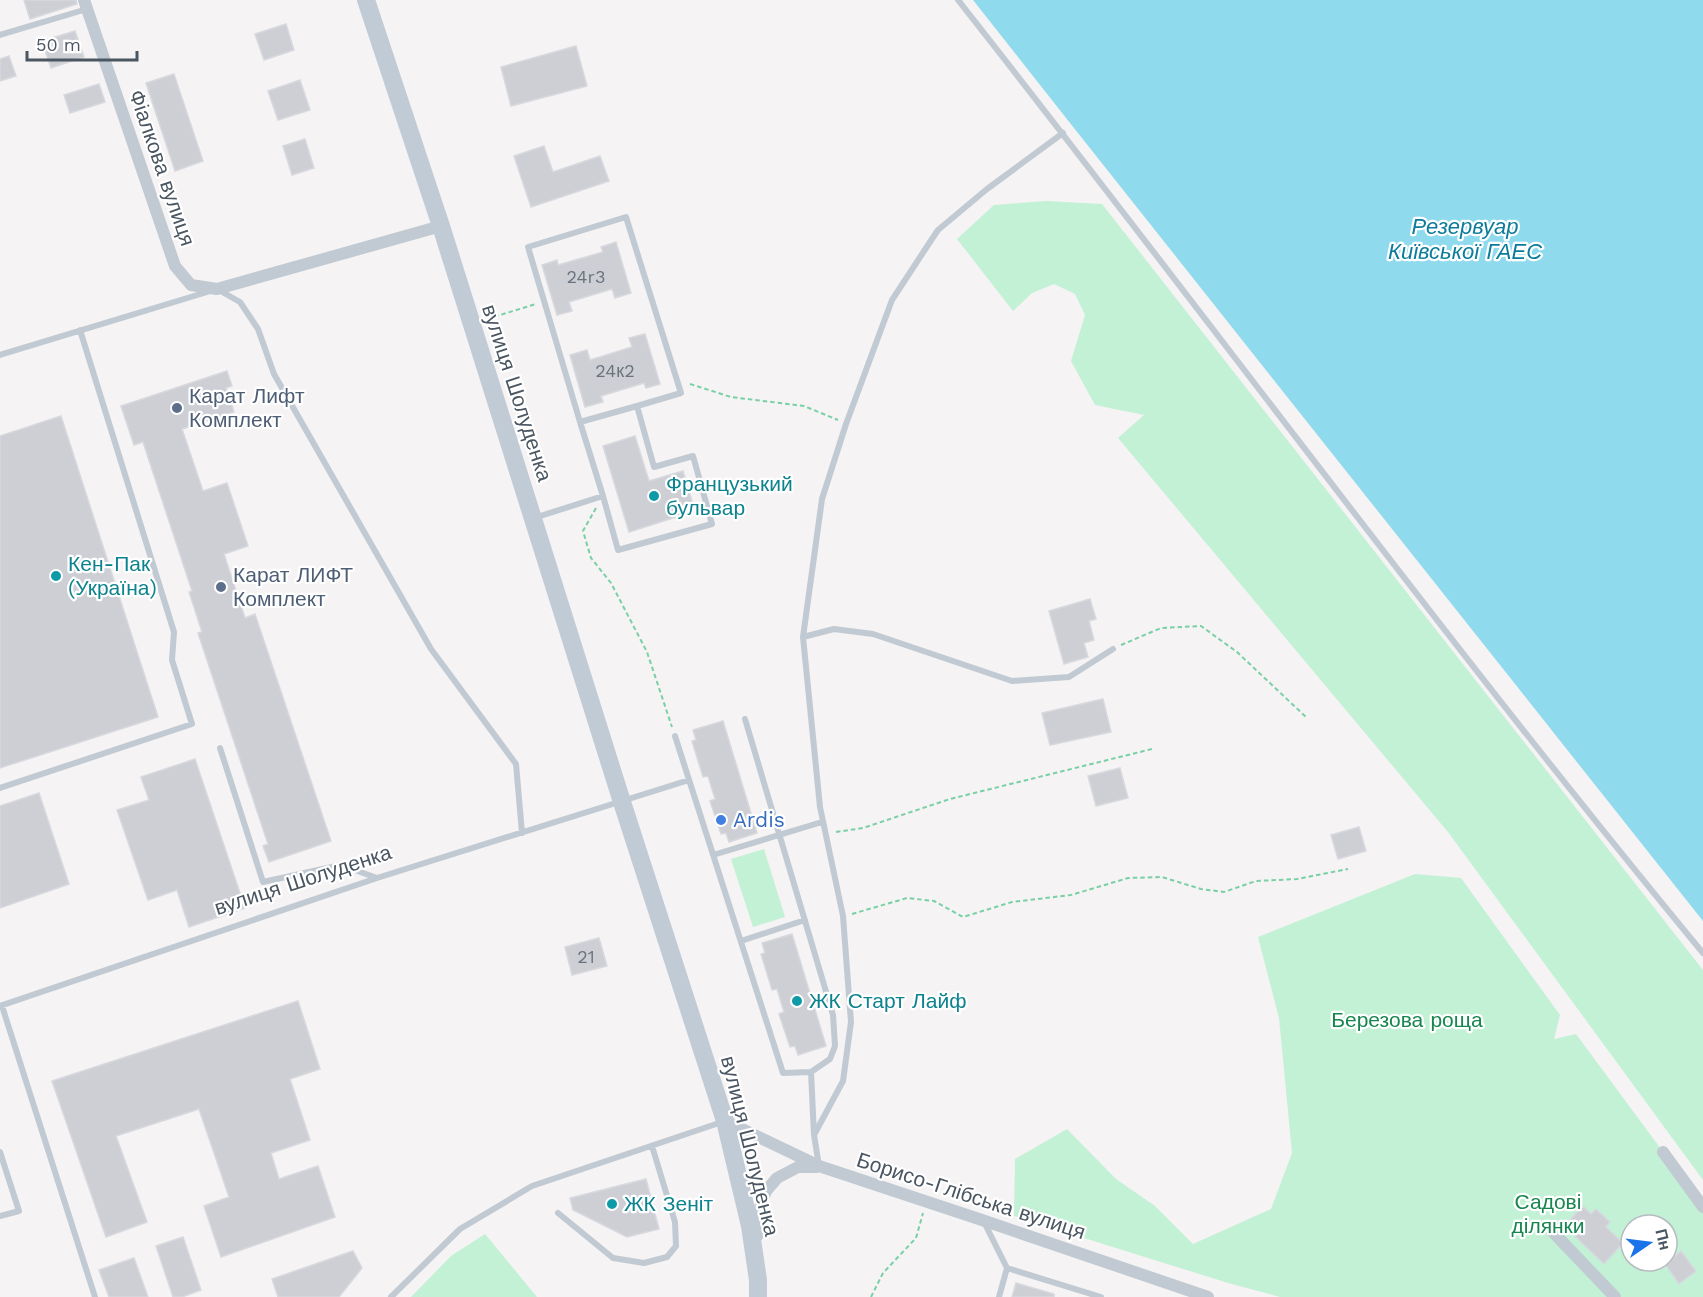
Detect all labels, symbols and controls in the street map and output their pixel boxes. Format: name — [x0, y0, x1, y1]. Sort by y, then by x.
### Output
scale bar — [27, 24, 136, 62]
text: 50 m — [36, 34, 81, 55]
street label: Фіалкова вулиця — [124, 86, 201, 249]
water label: Резервуар Київської ГАЕС — [1388, 214, 1542, 264]
house number: 24r3 — [567, 266, 605, 287]
street label: вулиця Шолуденка — [477, 301, 558, 485]
house number: 24к2 — [595, 360, 635, 381]
place label: Карат Лифт Комплект — [189, 383, 305, 432]
marker: Карат Лифт Комплект — [170, 401, 184, 415]
place label: Французький бульвар — [666, 471, 793, 520]
marker: Французький бульвар — [647, 489, 661, 503]
place label: Кен-Пак (Україна) — [68, 551, 157, 600]
place label: Карат ЛИФТ Комплект — [233, 562, 353, 611]
marker: Кен-Пак (Україна) — [49, 569, 63, 583]
marker: Карат ЛИФТ Комплект — [214, 580, 228, 594]
place label: Ardis — [733, 807, 785, 832]
marker: Ardis — [714, 813, 728, 827]
street label: вулиця Шолуденка — [211, 839, 395, 920]
house number: 21 — [577, 946, 595, 967]
place label: ЖК Старт Лайф — [809, 988, 966, 1013]
marker: ЖК Старт Лайф — [790, 994, 804, 1008]
park label: Березова роща — [1331, 1007, 1483, 1032]
street label: вулиця Шолуденка — [716, 1053, 785, 1239]
street label: Борисо-Глібська вулиця — [854, 1147, 1089, 1244]
park label: Садові ділянки — [1511, 1189, 1585, 1238]
place label: ЖК Зеніт — [624, 1191, 713, 1216]
marker: ЖК Зеніт — [605, 1197, 619, 1211]
north arrow — [1619, 1213, 1679, 1273]
text: Пн — [1651, 1227, 1675, 1252]

